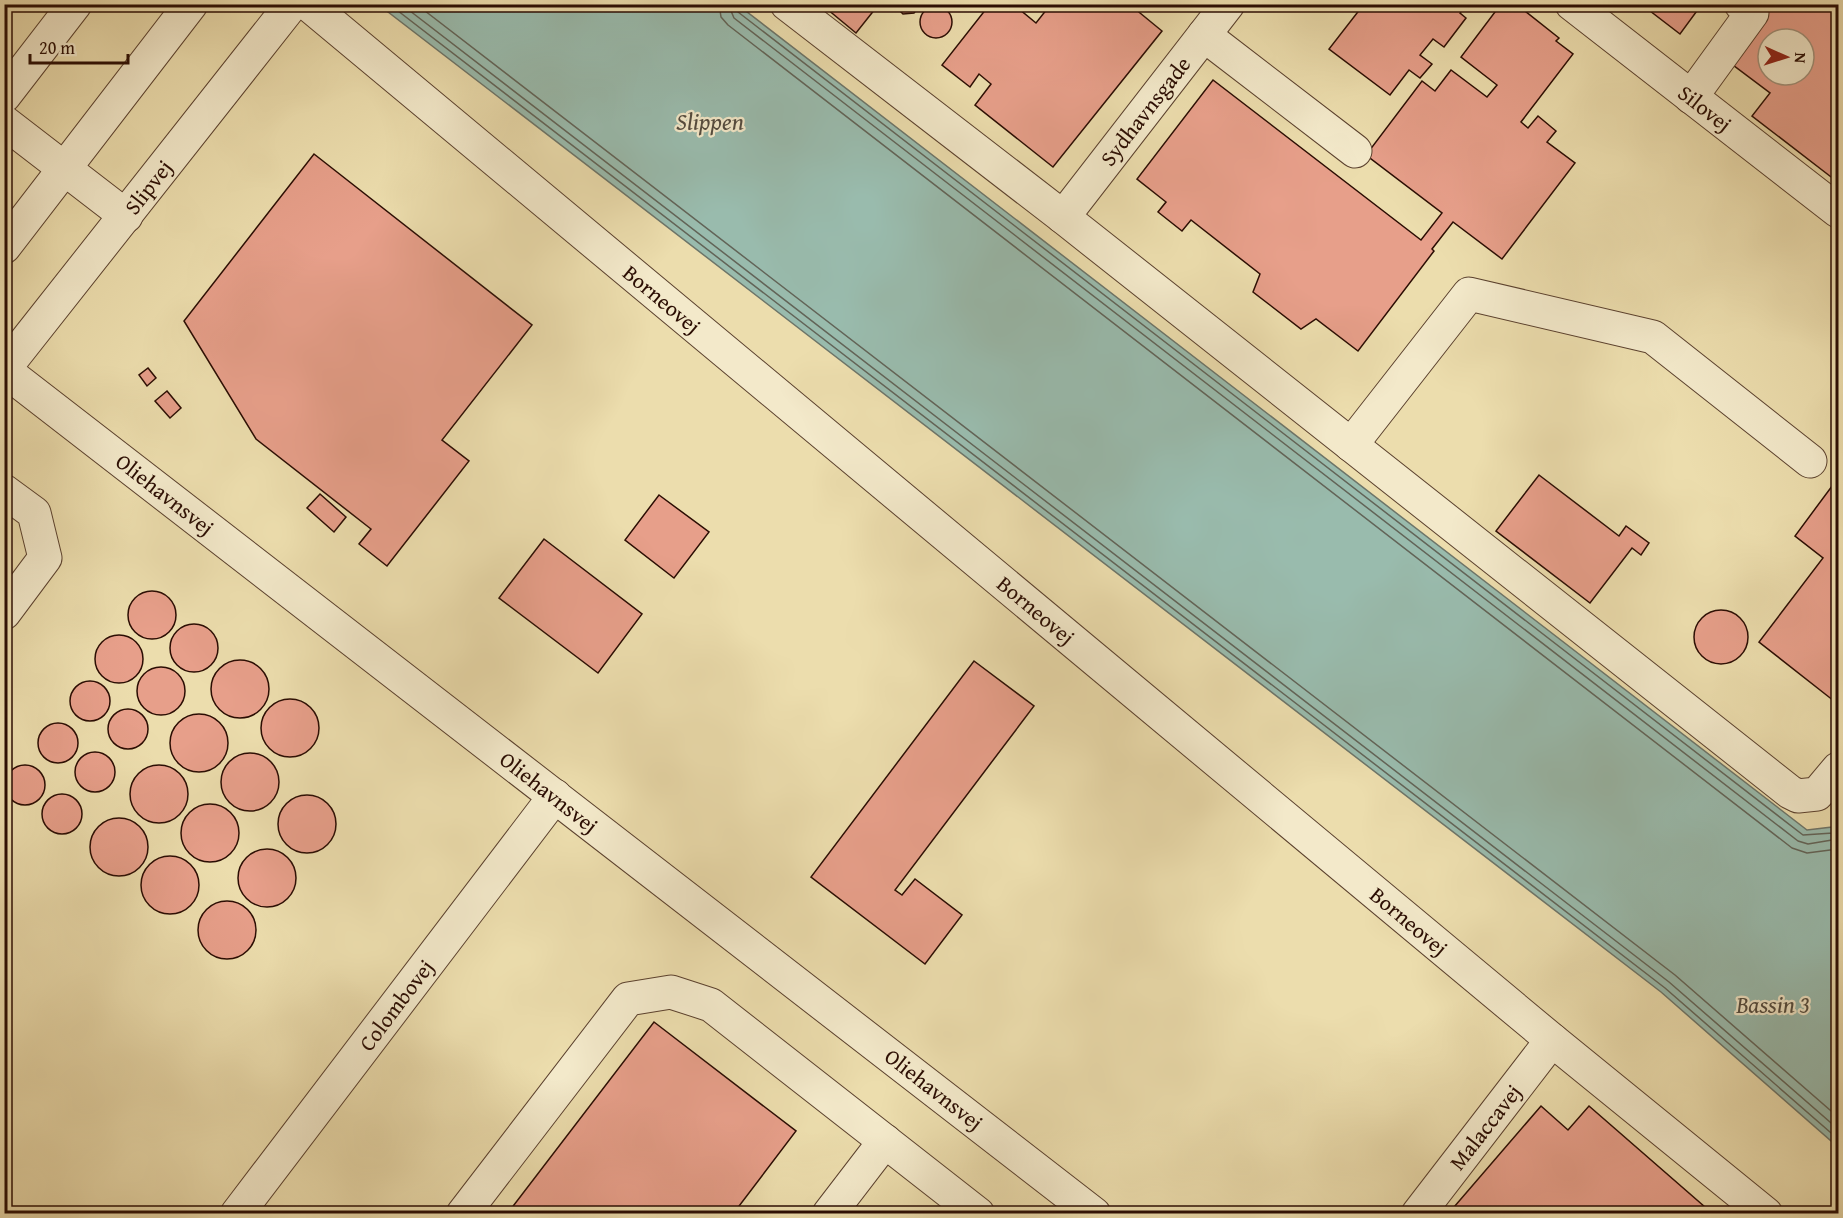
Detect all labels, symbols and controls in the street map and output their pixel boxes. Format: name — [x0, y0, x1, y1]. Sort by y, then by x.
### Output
scale bar — [30, 27, 128, 65]
north arrow — [1756, 27, 1816, 87]
text: 20 m — [39, 34, 75, 61]
street label: Sydhavnsgade — [1092, 49, 1198, 173]
text: N — [1789, 52, 1813, 64]
street label: Silovej — [1671, 77, 1739, 139]
water label: Slippen — [676, 104, 744, 139]
street label: Slipvej — [116, 153, 180, 221]
street label: Borneovej — [616, 257, 708, 341]
street label: Oliehavnsvej — [109, 445, 221, 543]
street label: Borneovej — [990, 568, 1082, 652]
street label: Oliehavnsvej — [493, 743, 605, 841]
street label: Borneovej — [1363, 879, 1455, 963]
street label: Colombovej — [351, 952, 441, 1058]
water label: Bassin 3 — [1735, 987, 1810, 1022]
street label: Oliehavnsvej — [878, 1040, 990, 1138]
street label: Malaccavej — [1441, 1077, 1529, 1177]

